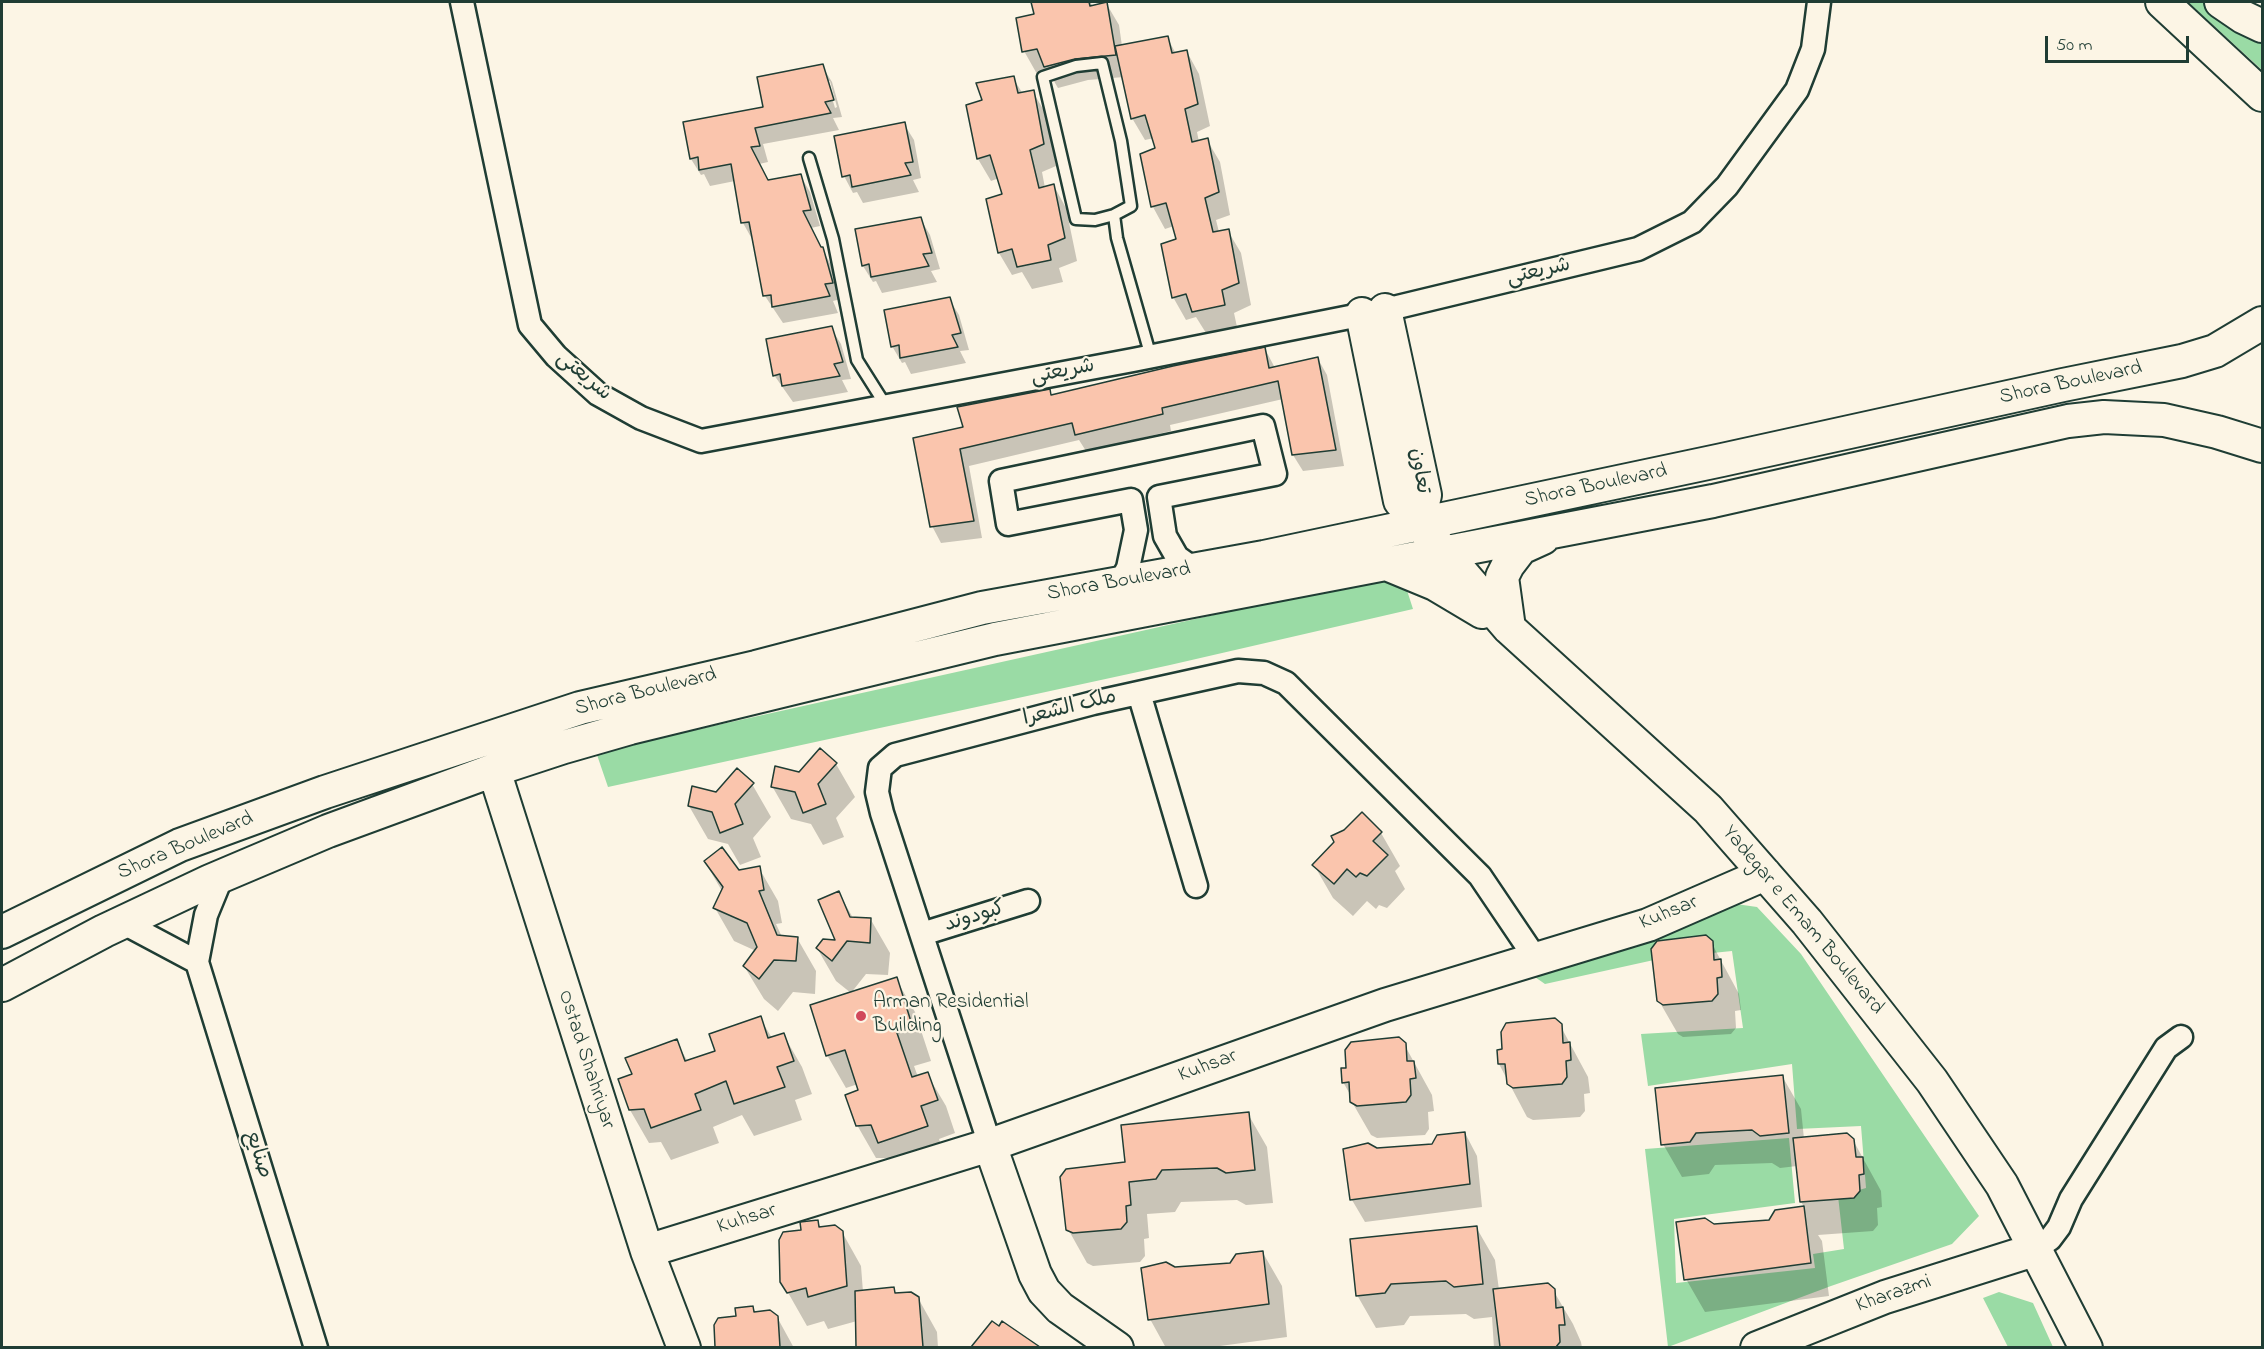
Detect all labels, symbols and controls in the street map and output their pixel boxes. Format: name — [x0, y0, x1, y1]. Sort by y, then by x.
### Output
scale bar — [2048, 24, 2192, 62]
text: 50 m — [2056, 33, 2093, 59]
street label: شریعتی — [1505, 253, 1573, 293]
street label: شریعتی — [550, 347, 616, 407]
street label: شریعتی — [1029, 354, 1097, 392]
street label: Shora Boulevard — [1997, 357, 2145, 411]
street label: تعاون — [1402, 446, 1434, 496]
street label: Shora Boulevard — [1522, 460, 1670, 514]
street label: Shora Boulevard — [1045, 558, 1193, 608]
street label: Shora Boulevard — [573, 663, 719, 723]
street label: ملک الشعرا — [1021, 685, 1119, 733]
street label: Shora Boulevard — [114, 807, 258, 887]
street label: Yadegar e Emam Boulevard — [1716, 821, 1888, 1021]
street label: Kuhsar — [1636, 891, 1702, 937]
street label: کبودوند — [941, 897, 1009, 939]
street label: Ostad Shahriyar — [551, 987, 619, 1133]
place label: Arman Residential Building — [873, 991, 1028, 1041]
marker: Arman Residential Building — [854, 1009, 868, 1023]
street label: Kuhsar — [1175, 1045, 1241, 1089]
street label: صنایع — [238, 1128, 276, 1182]
street label: Kuhsar — [714, 1199, 780, 1241]
street label: Kharazmi — [1853, 1270, 1935, 1320]

